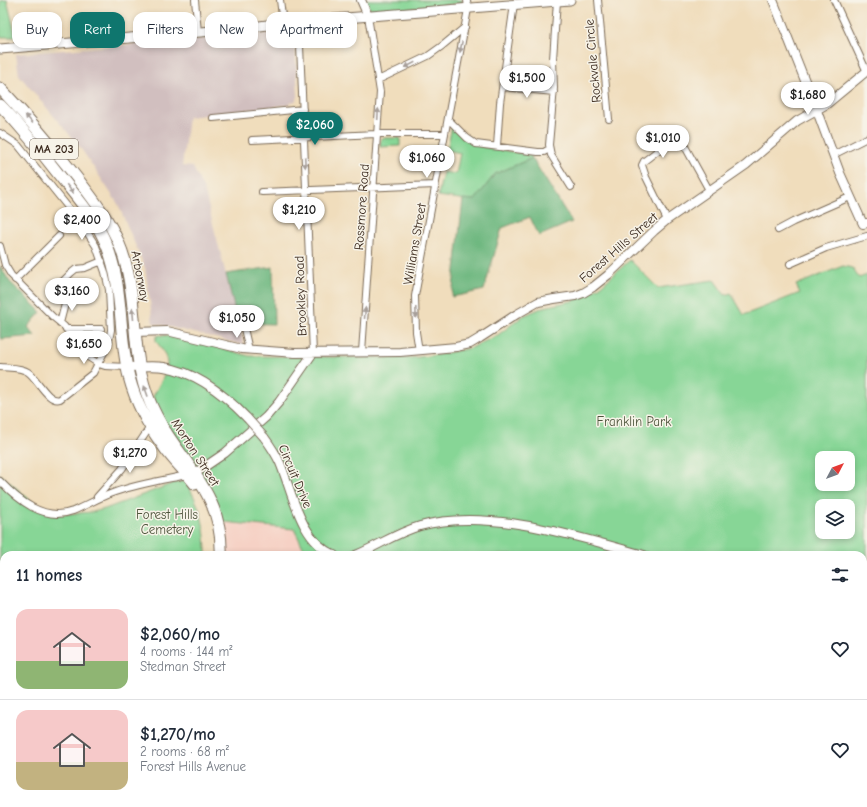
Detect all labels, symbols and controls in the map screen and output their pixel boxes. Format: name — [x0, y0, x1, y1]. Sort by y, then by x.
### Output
chip: Buy — [12, 12, 62, 48]
chip: Rent — [70, 12, 125, 48]
chip: Filters — [133, 12, 197, 48]
chip: New — [205, 12, 258, 48]
chip: Apartment — [266, 12, 357, 48]
street label: Rockvale Circle — [581, 18, 604, 103]
one-way arrow — [457, 41, 463, 53]
one-way arrow — [404, 62, 415, 68]
pin: $1,500 — [494, 65, 560, 99]
text: $1,500 — [508, 70, 546, 85]
pin: $1,680 — [775, 82, 841, 116]
text: $1,680 — [790, 87, 826, 102]
one-way arrow — [375, 108, 382, 120]
pin: $2,060 — [282, 112, 348, 146]
one-way arrow — [24, 114, 34, 124]
text: $2,060 — [296, 117, 334, 132]
pin: $1,010 — [630, 125, 696, 159]
text: $1,010 — [645, 130, 681, 145]
road number: MA 203 — [30, 139, 78, 159]
pin: $1,060 — [394, 145, 460, 179]
text: $1,060 — [408, 150, 446, 165]
one-way arrow — [302, 156, 309, 168]
street label: Rossmore Road — [351, 163, 372, 251]
one-way arrow — [66, 183, 74, 194]
pin: $1,210 — [266, 197, 332, 231]
street label: Williams Street — [400, 201, 429, 286]
text: $1,210 — [282, 202, 316, 217]
pin: $2,400 — [49, 207, 115, 241]
street label: Forest Hills Street — [576, 208, 662, 285]
text: $2,400 — [63, 212, 101, 227]
street label: Arborway — [128, 249, 153, 303]
street label: Brookley Road — [292, 255, 309, 337]
pin: $3,160 — [39, 278, 105, 312]
text: $3,160 — [54, 283, 90, 298]
pin: $1,050 — [204, 305, 270, 339]
one-way arrow — [361, 307, 368, 319]
one-way arrow — [412, 307, 419, 319]
one-way arrow — [130, 308, 136, 320]
text: $1,050 — [218, 310, 256, 325]
pin: $1,650 — [51, 331, 117, 365]
text: $1,650 — [66, 336, 102, 351]
one-way arrow — [143, 385, 149, 397]
park label: Franklin Park — [597, 414, 672, 429]
street label: Morton Street — [168, 416, 224, 490]
pin: $1,270 — [97, 440, 163, 474]
street label: Circuit Drive — [275, 442, 316, 511]
text: $1,270 — [112, 445, 148, 460]
north arrow — [815, 451, 855, 491]
map controls — [815, 451, 855, 539]
button: layers — [815, 499, 855, 539]
park label: Forest Hills Cemetery — [136, 507, 198, 537]
icon: filters — [829, 564, 851, 586]
text: 11 homes — [16, 566, 82, 585]
icon: home — [48, 625, 96, 673]
text: $2,060/mo — [140, 625, 220, 644]
icon: heart — [829, 638, 851, 660]
text: 4 rooms · 144 m² — [140, 644, 233, 659]
text: Stedman Street — [140, 659, 225, 674]
text: $1,270/mo — [140, 725, 216, 744]
icon: home — [48, 726, 96, 774]
icon: heart — [829, 739, 851, 761]
text: 2 rooms · 68 m² — [140, 744, 229, 759]
text: Forest Hills Avenue — [140, 759, 246, 774]

